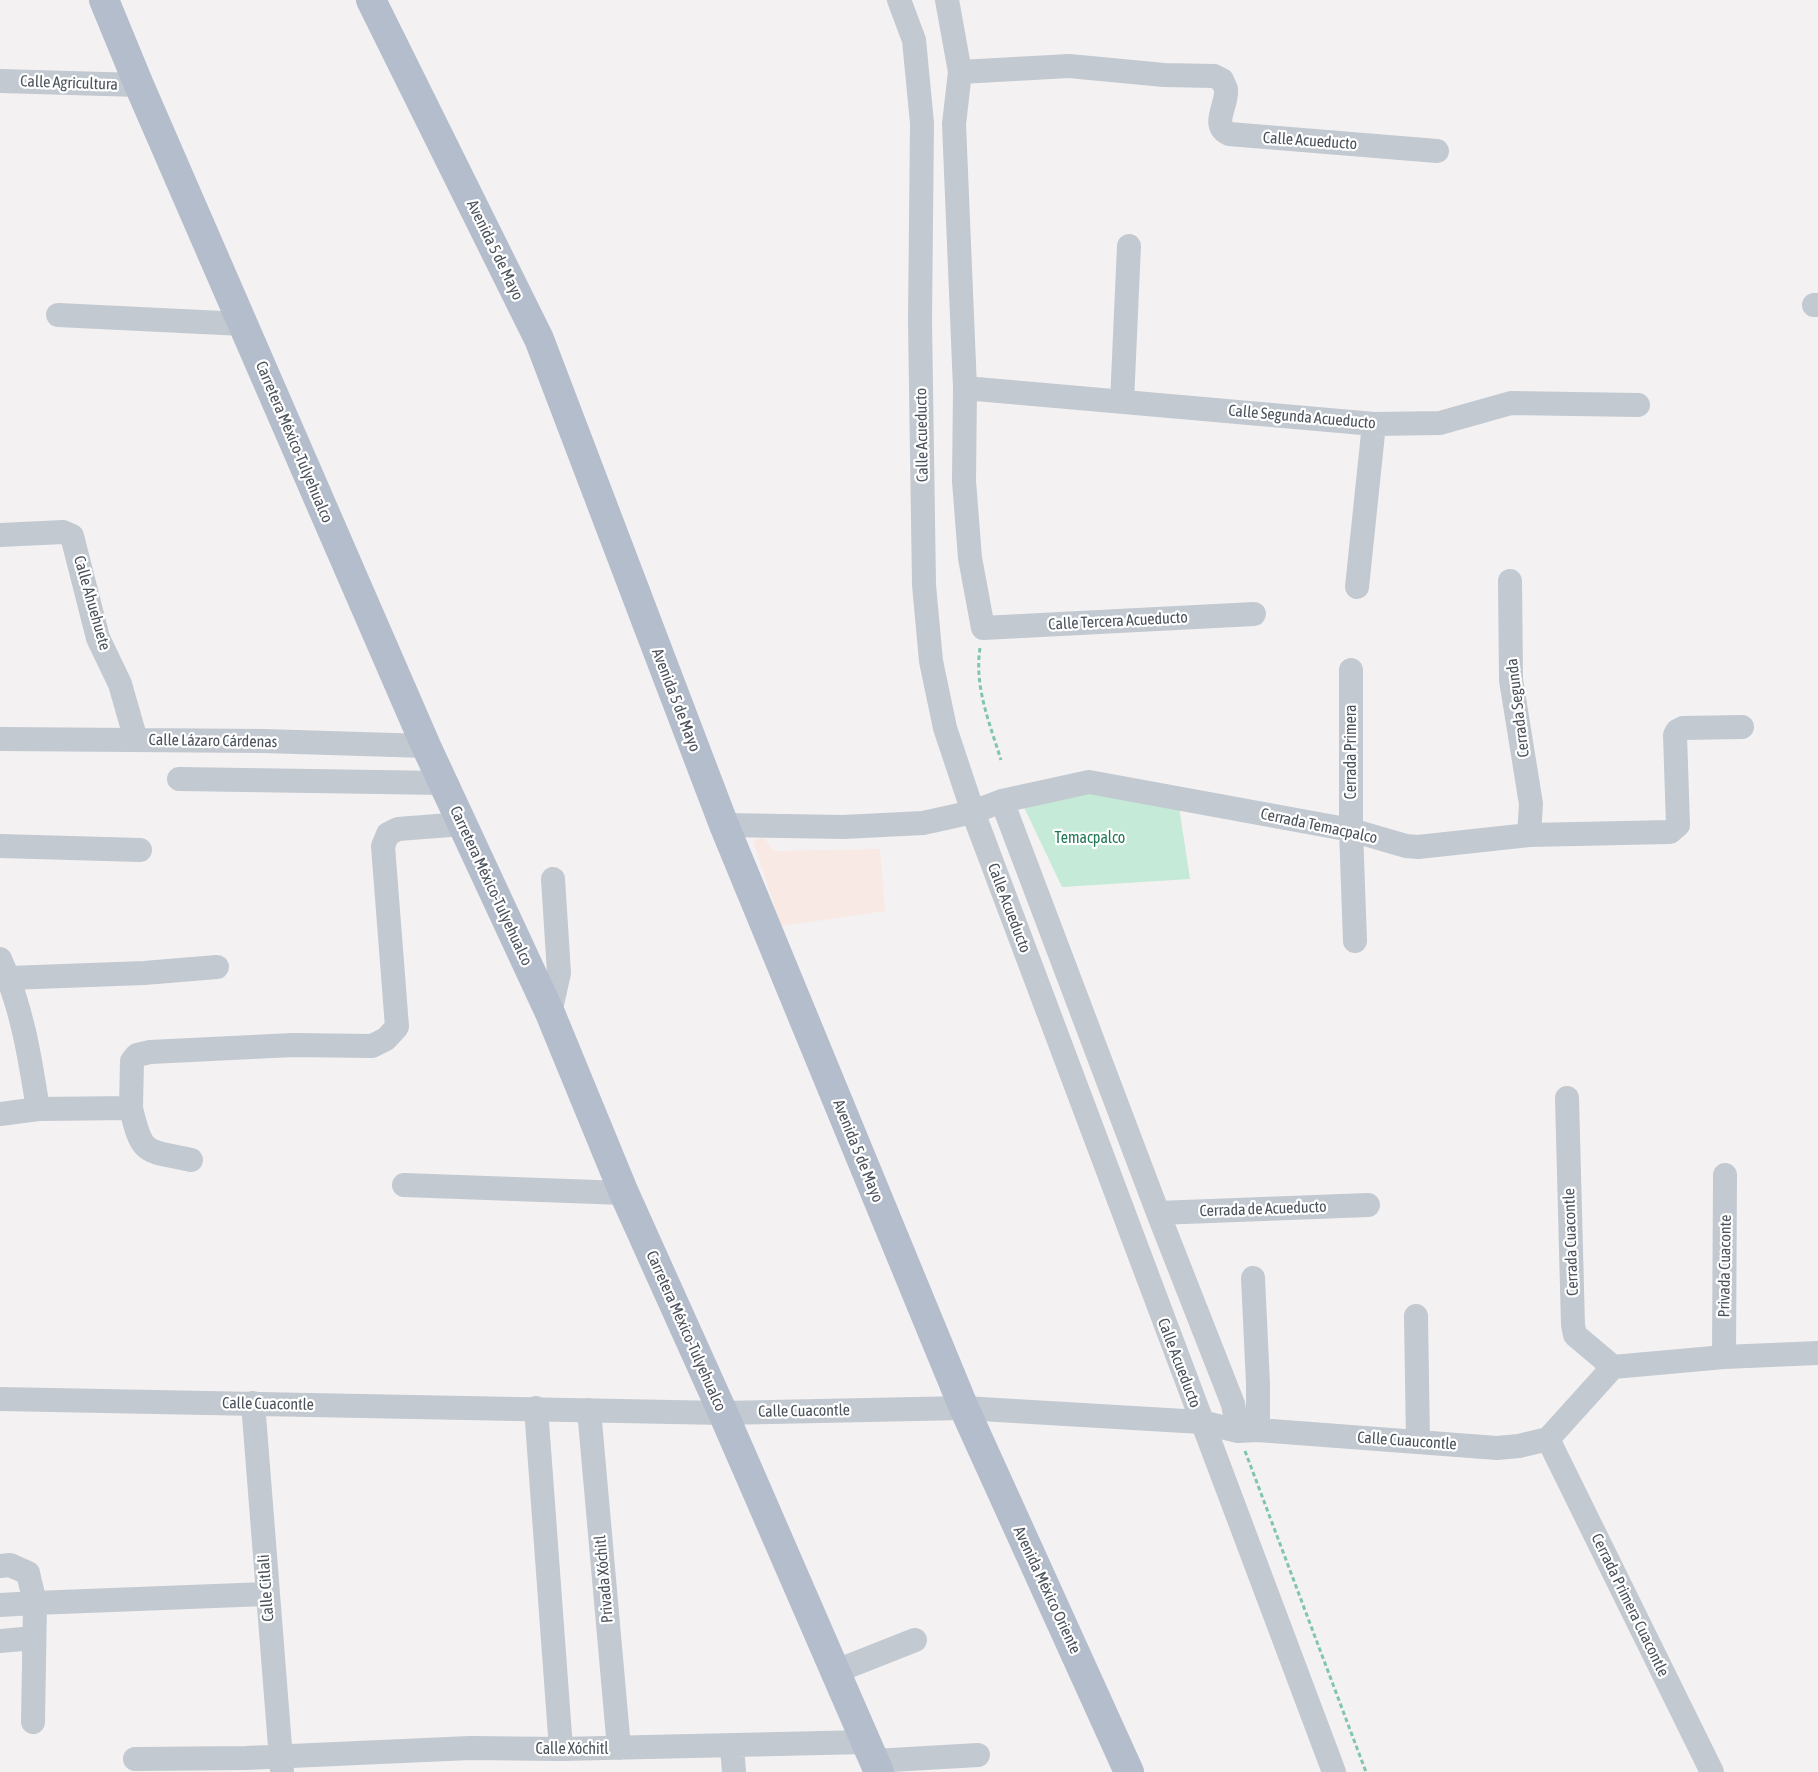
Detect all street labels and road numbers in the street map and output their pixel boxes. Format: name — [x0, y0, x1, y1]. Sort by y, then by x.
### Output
street label: Calle Agricultura — [20, 72, 118, 94]
street label: Calle Acueducto — [1262, 128, 1358, 154]
street label: Avenida 5 de Mayo — [462, 197, 528, 303]
street label: Carretera México-Tulyehualco — [251, 358, 337, 526]
street label: Calle Acueducto — [912, 388, 932, 482]
street label: Calle Segunda Acueducto — [1228, 401, 1376, 433]
street label: Calle Ahuehuete — [69, 554, 115, 652]
street label: Calle Tercera Acueducto — [1048, 608, 1188, 634]
street label: Avenida 5 de Mayo — [647, 646, 705, 754]
street label: Cerrada Segunda — [1502, 657, 1534, 759]
street label: Cerrada Primera — [1341, 704, 1361, 800]
street label: Calle Lázaro Cárdenas — [148, 730, 278, 752]
street label: Carretera México-Tulyehualco — [446, 803, 536, 969]
street label: Cerrada Temacpalco — [1259, 804, 1379, 848]
street label: Calle Acueducto — [983, 861, 1035, 955]
street label: Avenida 5 de Mayo — [829, 1097, 887, 1205]
street label: Cerrada Cuacontle — [1560, 1188, 1582, 1296]
street label: Cerrada de Acueducto — [1199, 1197, 1327, 1221]
street label: Privada Cuaconte — [1715, 1215, 1735, 1317]
street label: Carretera México-Tulyehualco — [642, 1248, 730, 1414]
street label: Calle Acueducto — [1153, 1316, 1205, 1410]
street label: Calle Cuacontle — [222, 1394, 314, 1414]
street label: Calle Cuacontle — [758, 1401, 850, 1421]
street label: Calle Cuaucontle — [1357, 1428, 1457, 1454]
street label: Avenida México Oriente — [1009, 1523, 1085, 1657]
street label: Cerrada Primera Cuacontle — [1587, 1530, 1673, 1680]
street label: Privada Xóchitl — [591, 1534, 617, 1624]
street label: Calle Citlali — [254, 1554, 278, 1622]
street label: Calle Xóchitl — [535, 1739, 609, 1759]

